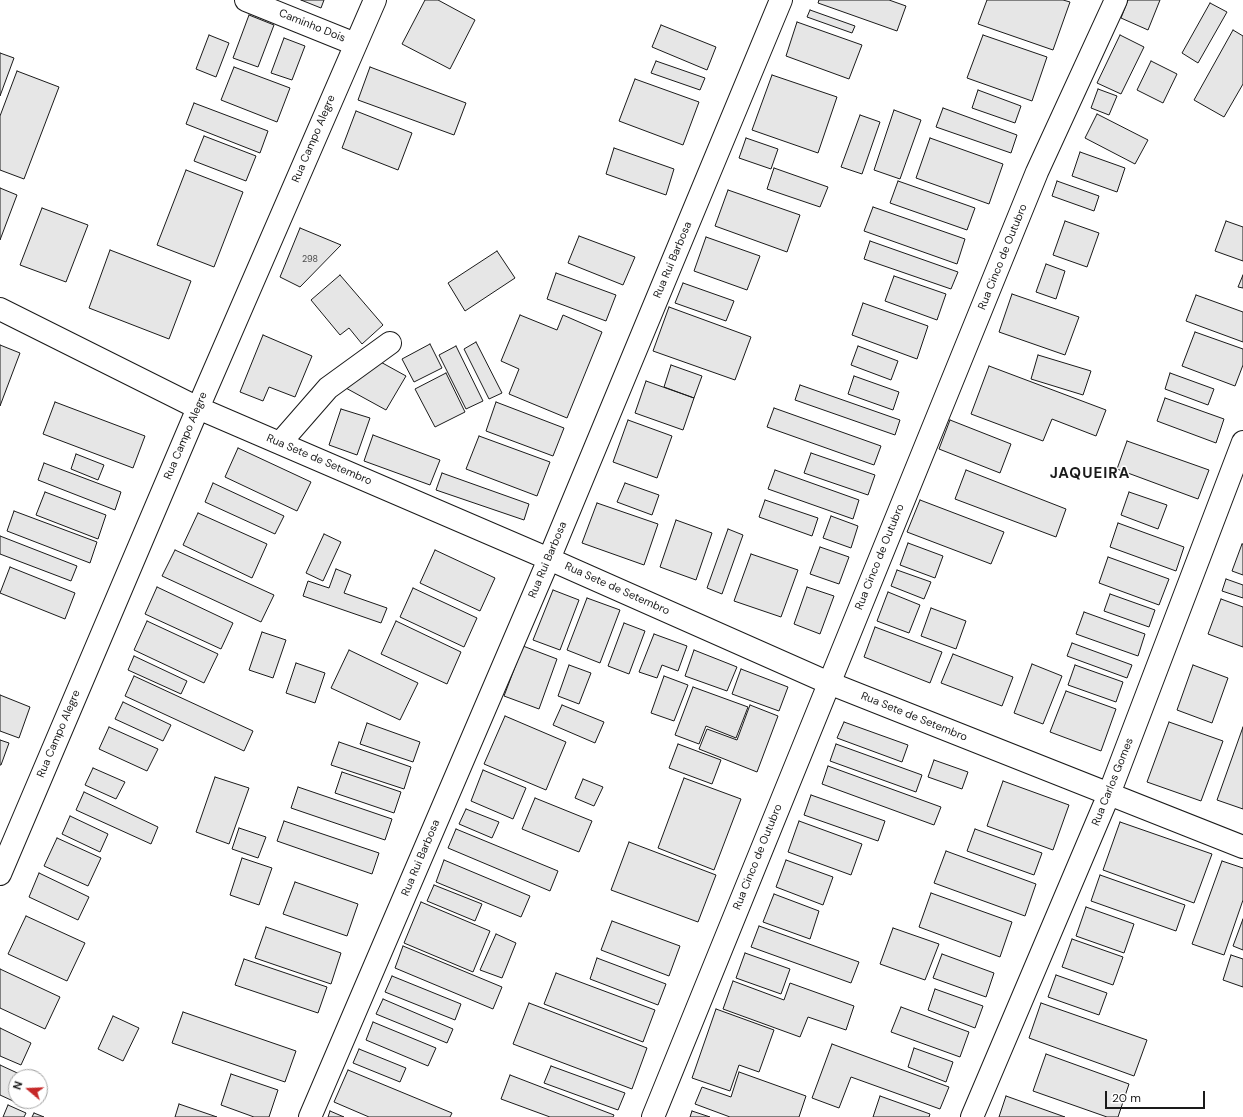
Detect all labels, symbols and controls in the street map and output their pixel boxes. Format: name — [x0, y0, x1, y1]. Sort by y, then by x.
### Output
street label: Caminho Dois — [277, 7, 347, 45]
street label: Rua Campo Alegre — [290, 93, 338, 185]
street label: Rua Cinco de Outubro — [976, 202, 1030, 312]
street label: Rua Rui Barbosa — [651, 220, 695, 300]
house number: 298 — [302, 255, 318, 265]
street label: Rua Campo Alegre — [162, 390, 210, 482]
street label: Rua Sete de Setembro — [264, 432, 374, 488]
district label: JAQUEIRA — [1050, 465, 1130, 483]
street label: Rua Cinco de Outubro — [853, 502, 907, 612]
street label: Rua Rui Barbosa — [526, 520, 570, 600]
street label: Rua Sete de Setembro — [562, 560, 672, 618]
street label: Rua Campo Alegre — [35, 688, 83, 780]
street label: Rua Sete de Setembro — [859, 690, 969, 744]
street label: Rua Carlos Gomes — [1089, 736, 1137, 828]
street label: Rua Cinco de Outubro — [731, 802, 785, 912]
street label: Rua Rui Barbosa — [399, 818, 443, 898]
north arrow — [8, 1069, 48, 1109]
text: N — [10, 1079, 26, 1091]
scale bar — [1107, 1083, 1207, 1109]
text: 20 m — [1112, 1090, 1141, 1106]

